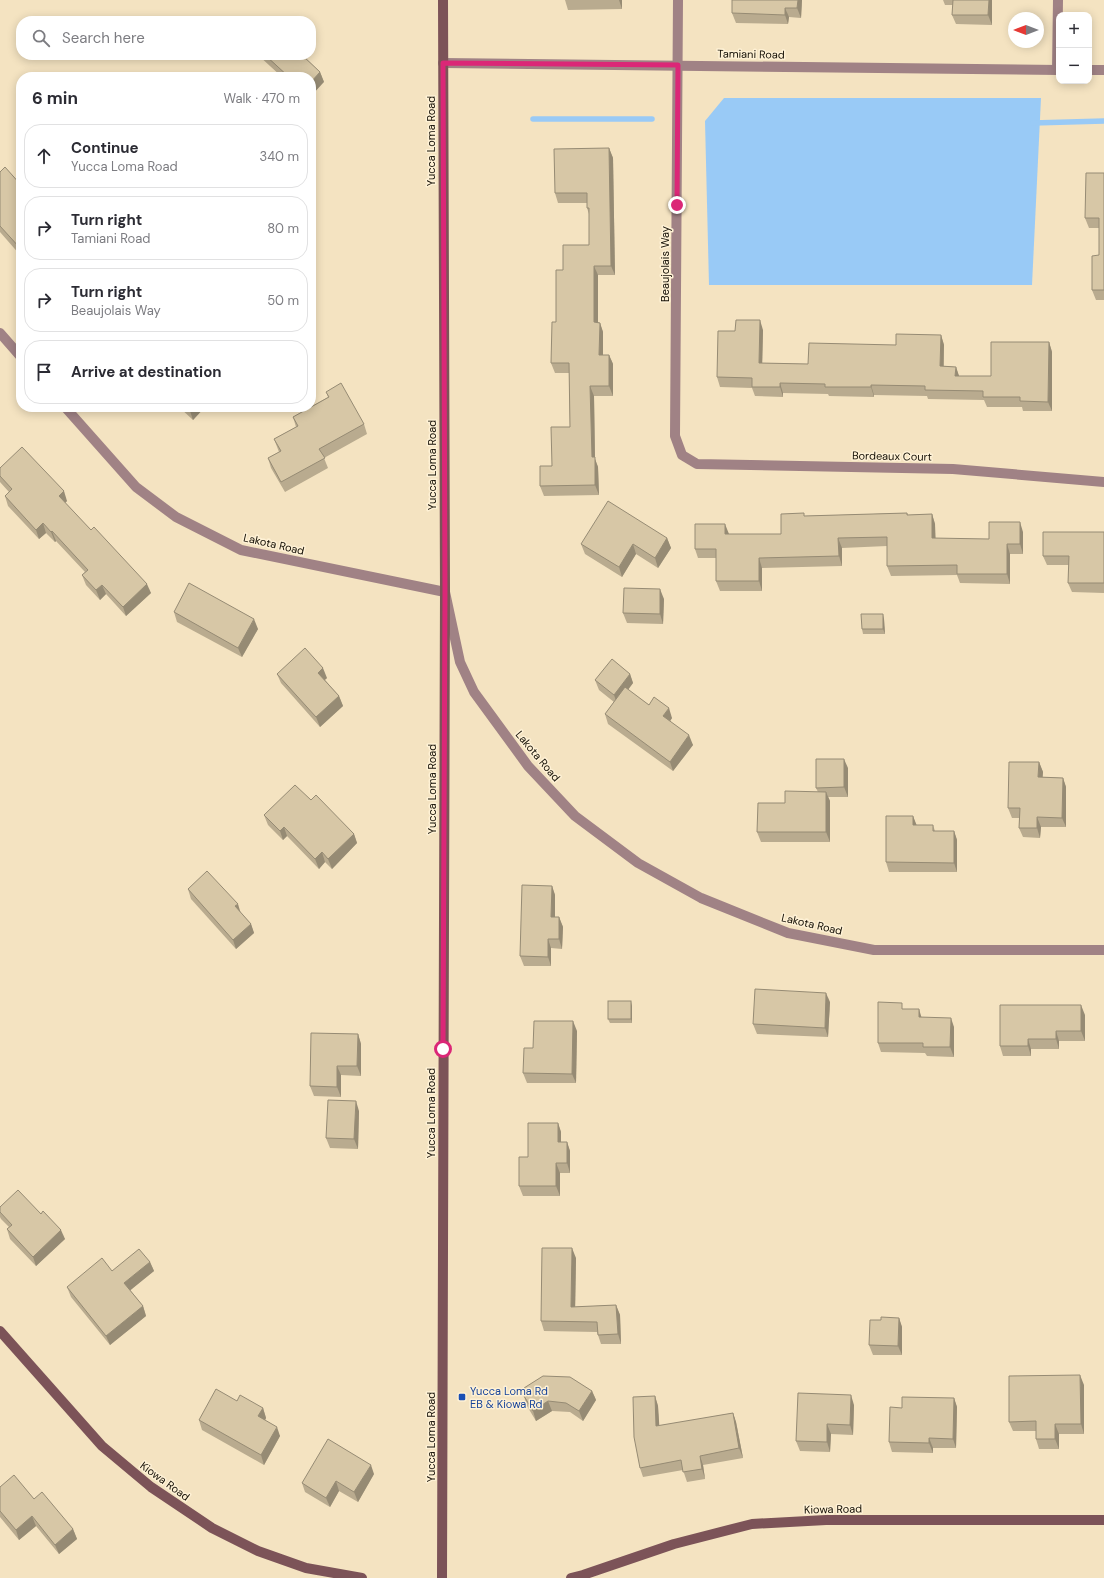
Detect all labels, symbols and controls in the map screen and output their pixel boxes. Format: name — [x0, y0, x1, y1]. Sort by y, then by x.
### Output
north arrow — [1008, 12, 1044, 48]
map controls — [1056, 12, 1092, 84]
button: + — [1056, 12, 1092, 48]
search box — [16, 16, 316, 60]
icon: search — [30, 27, 52, 49]
text: Search here — [62, 28, 145, 48]
street label: Tamiani Road — [717, 46, 785, 62]
button: − — [1056, 48, 1092, 84]
text: 6 min — [32, 87, 78, 109]
text: Walk · 470 m — [223, 90, 300, 107]
street label: Yucca Loma Road — [424, 96, 438, 186]
text: Continue — [71, 138, 139, 158]
icon: ahead — [33, 145, 55, 167]
text: 340 m — [259, 148, 299, 165]
text: Yucca Loma Road — [71, 158, 178, 175]
route end — [668, 196, 686, 214]
text: Turn right — [71, 210, 142, 230]
icon: right — [33, 217, 55, 239]
text: 80 m — [267, 220, 299, 237]
street label: Beaujolais Way — [658, 226, 672, 302]
text: Tamiani Road — [71, 230, 150, 247]
text: Turn right — [71, 282, 142, 302]
icon: right — [33, 289, 55, 311]
text: 50 m — [267, 292, 299, 309]
text: Beaujolais Way — [71, 302, 161, 319]
icon: arrive — [33, 361, 55, 383]
text: Arrive at destination — [71, 362, 222, 382]
street label: Yucca Loma Road — [425, 420, 439, 510]
street label: Bordeaux Court — [852, 448, 932, 464]
street label: Lakota Road — [242, 530, 306, 558]
street label: Lakota Road — [513, 728, 563, 784]
street label: Yucca Loma Road — [425, 744, 439, 834]
street label: Lakota Road — [780, 910, 844, 938]
route start — [434, 1040, 452, 1058]
street label: Yucca Loma Road — [424, 1068, 438, 1158]
place label: Yucca Loma Rd EB & Kiowa Rd — [470, 1384, 548, 1411]
street label: Yucca Loma Road — [424, 1392, 438, 1482]
marker: Yucca Loma Rd EB & Kiowa Rd — [457, 1392, 467, 1402]
street label: Kiowa Road — [137, 1458, 193, 1504]
street label: Kiowa Road — [804, 1501, 862, 1517]

